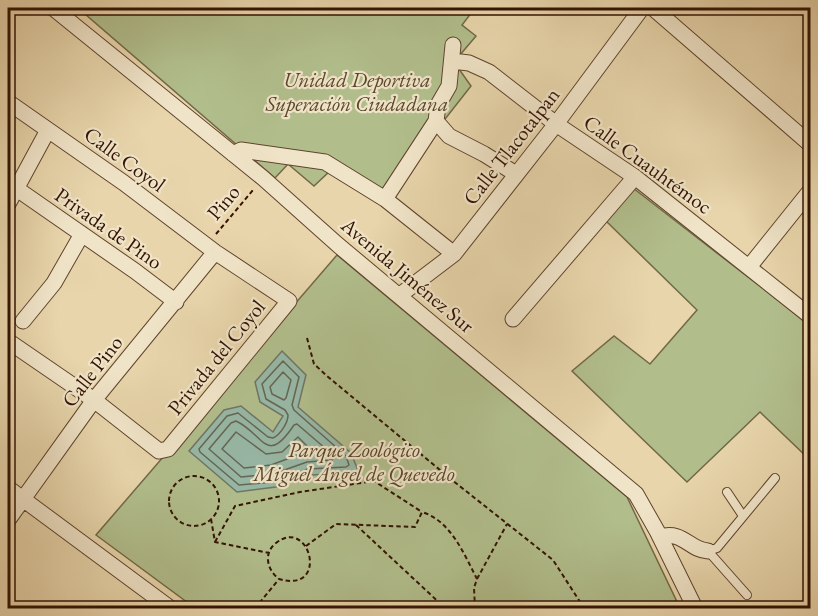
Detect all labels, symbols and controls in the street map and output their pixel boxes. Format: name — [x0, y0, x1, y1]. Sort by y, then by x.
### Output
park label: Unidad Deportiva Superación Ciudadana — [265, 66, 448, 117]
street label: Calle Tlacotalpan — [457, 82, 565, 210]
street label: Calle Cuauhtémoc — [579, 108, 717, 220]
street label: Calle Coyol — [79, 120, 171, 198]
street label: Pino — [200, 179, 246, 225]
street label: Privada de Pino — [50, 181, 168, 275]
street label: Avenida Jiménez Sur — [335, 211, 480, 339]
street label: Privada del Coyol — [161, 294, 271, 420]
street label: Calle Pino — [56, 330, 128, 412]
park label: Parque Zoológico Miguel Ángel de Quevedo — [251, 436, 455, 487]

